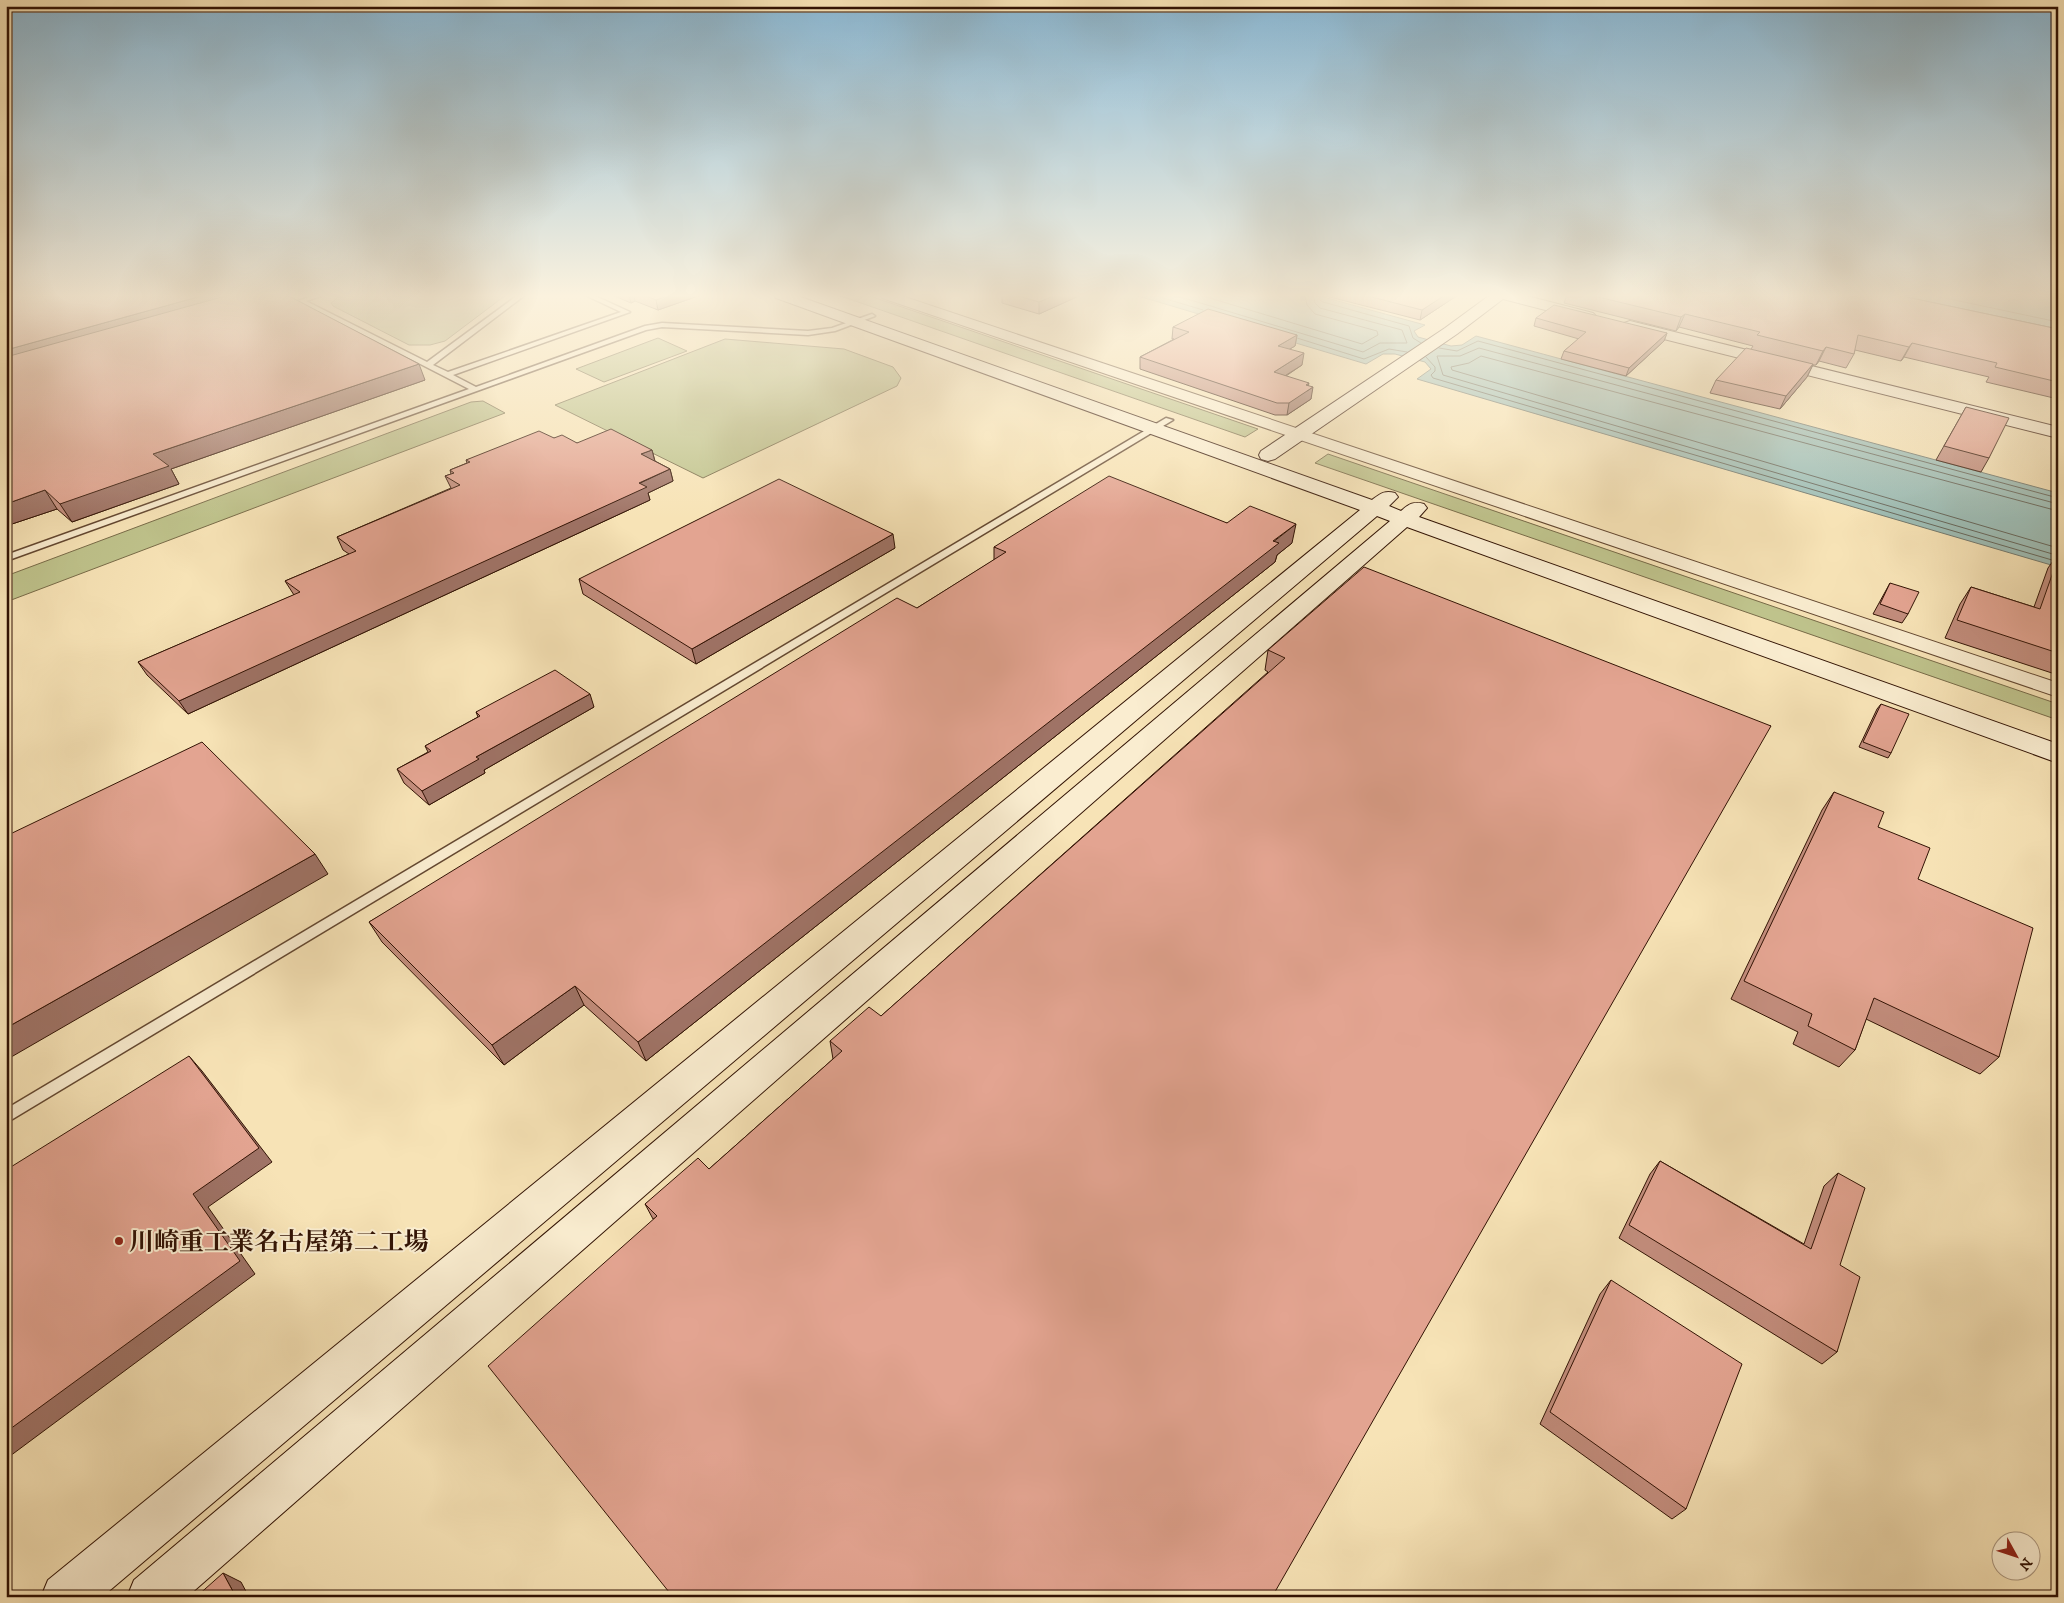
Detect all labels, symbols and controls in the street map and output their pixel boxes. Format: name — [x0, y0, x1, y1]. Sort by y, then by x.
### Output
place label: 川崎重工業名古屋第二工場 — [129, 1227, 429, 1258]
marker: 川崎重工業名古屋第二工場 — [113, 1235, 125, 1247]
north arrow — [1992, 1530, 2042, 1580]
text: N — [2014, 1554, 2036, 1574]

